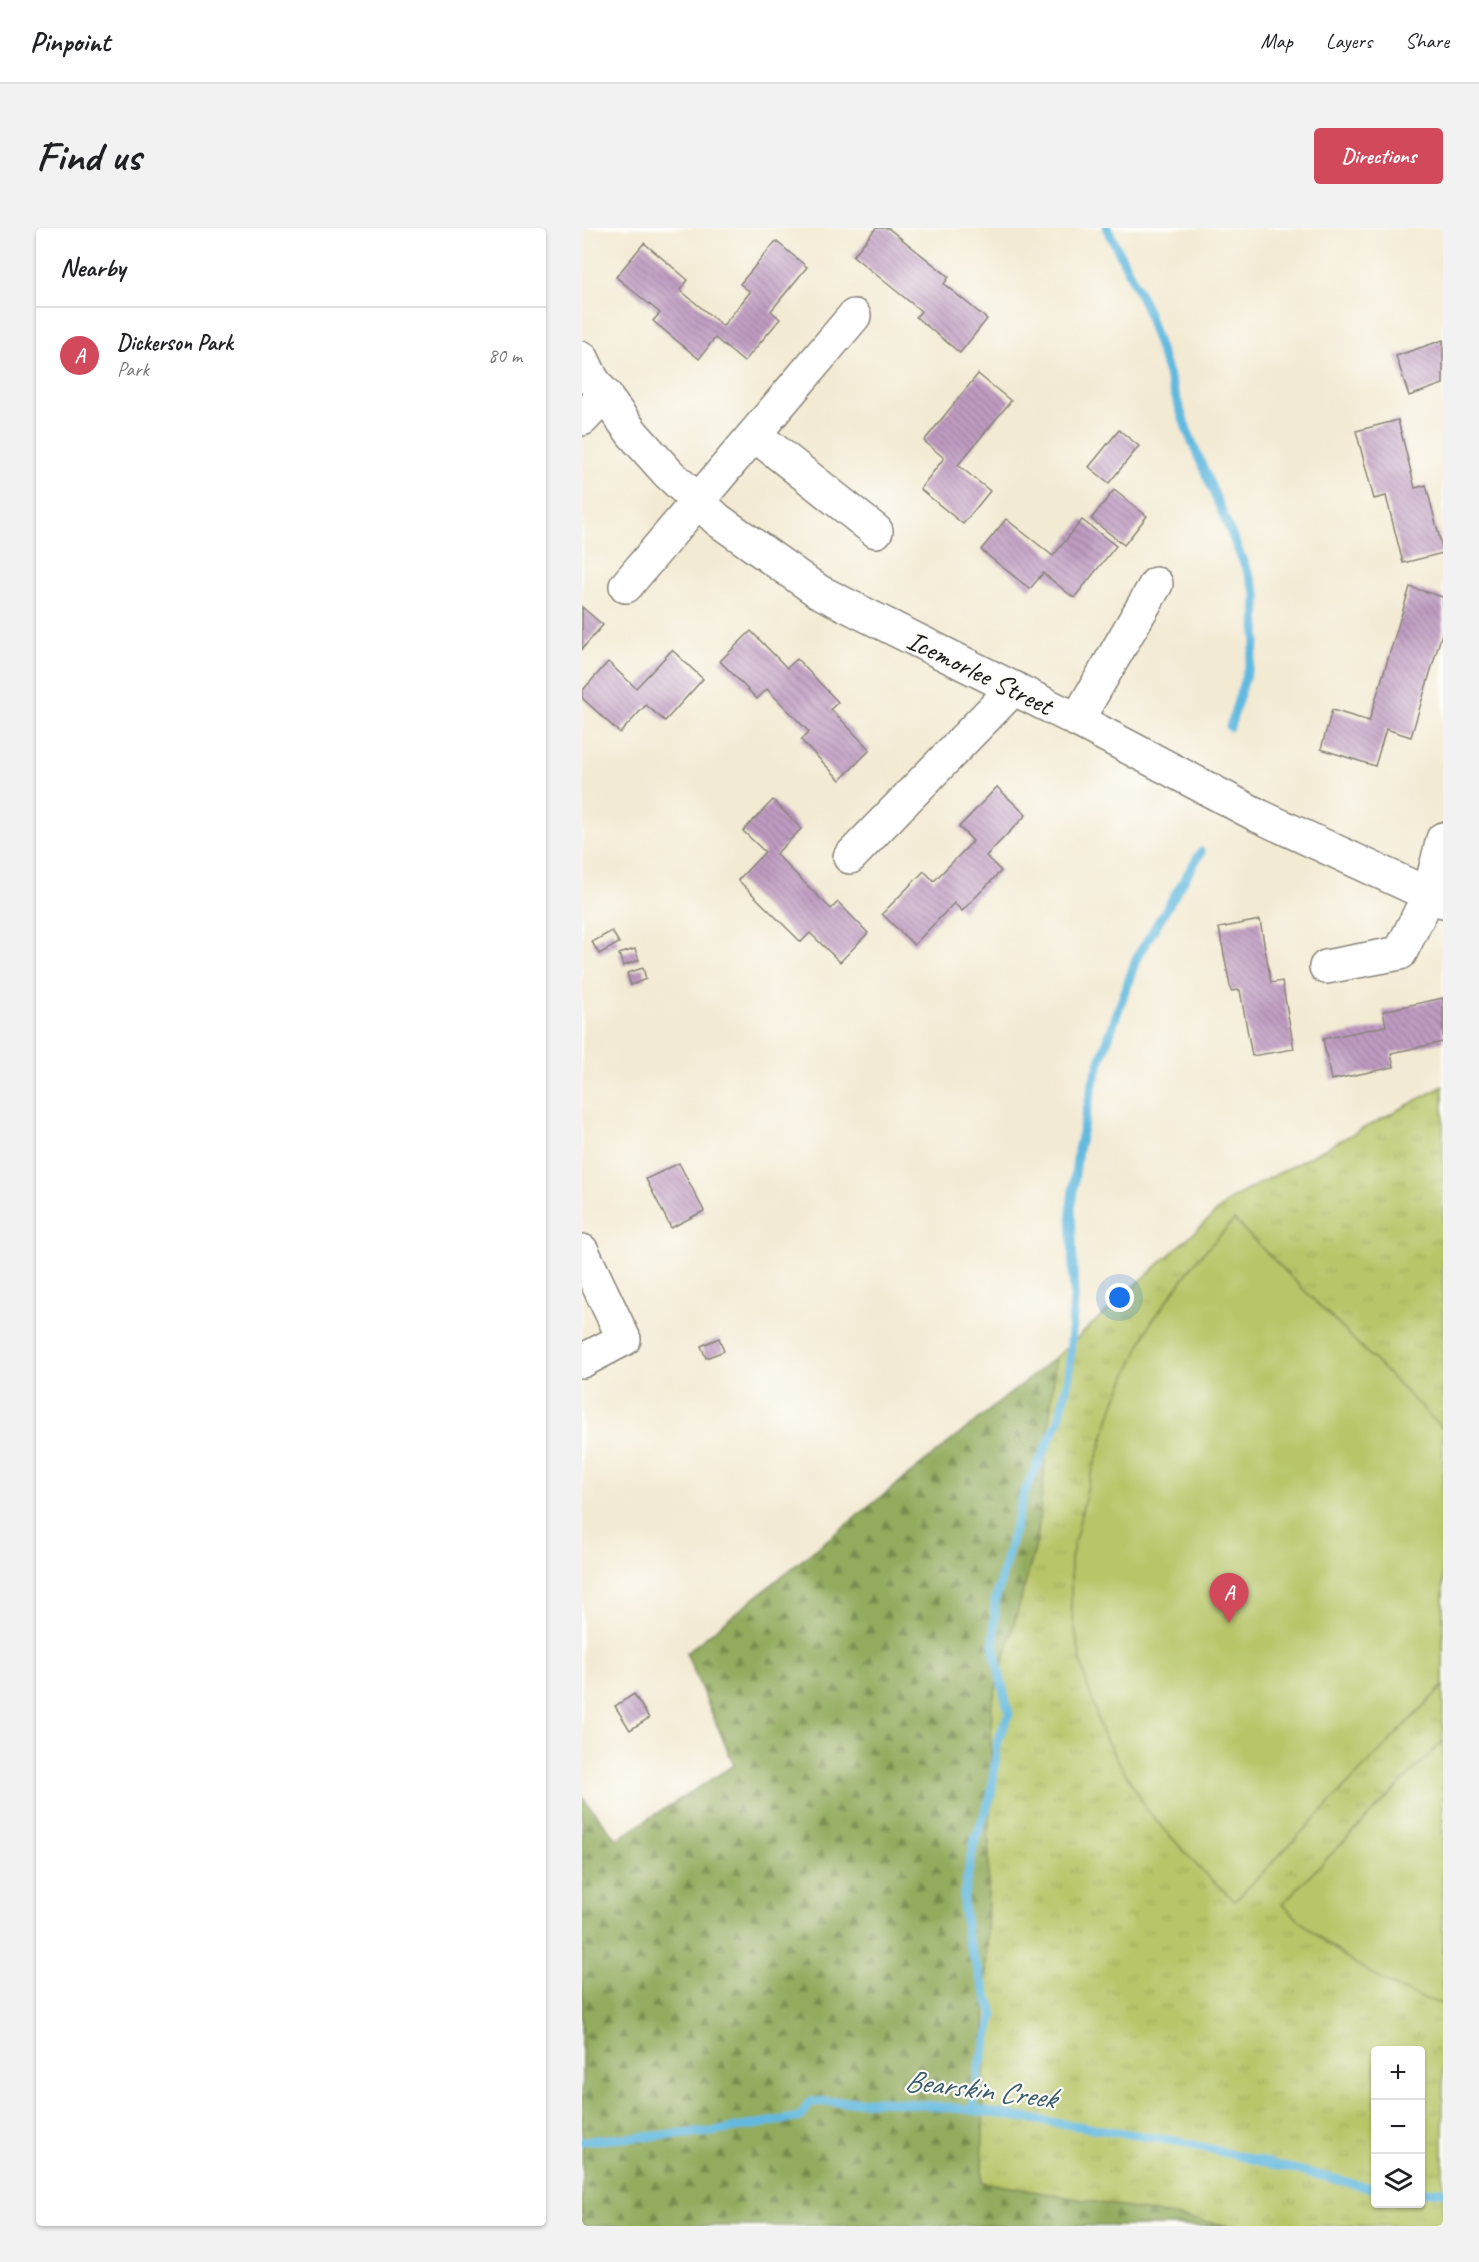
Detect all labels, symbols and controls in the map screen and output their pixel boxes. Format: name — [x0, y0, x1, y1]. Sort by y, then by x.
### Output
text: Pinpoint — [30, 24, 110, 59]
text: Map — [1260, 28, 1293, 54]
text: Layers — [1326, 28, 1372, 54]
text: Share — [1405, 28, 1449, 54]
button: Directions — [1314, 128, 1443, 184]
text: Find us — [36, 130, 141, 183]
text: Nearby — [60, 251, 125, 284]
text: Dickerson Park — [117, 329, 233, 357]
text: A — [74, 343, 85, 368]
text: 80 m — [488, 343, 522, 368]
text: Park — [117, 357, 149, 382]
street label: Icemorlee Street — [901, 622, 1061, 724]
your location — [1105, 1283, 1134, 1312]
pin: A — [1210, 1574, 1248, 1623]
map controls — [1371, 2046, 1425, 2208]
button: + — [1371, 2046, 1425, 2100]
water label: Bearskin Creek — [903, 2061, 1063, 2118]
button: − — [1371, 2100, 1425, 2154]
button: layers — [1371, 2154, 1425, 2208]

